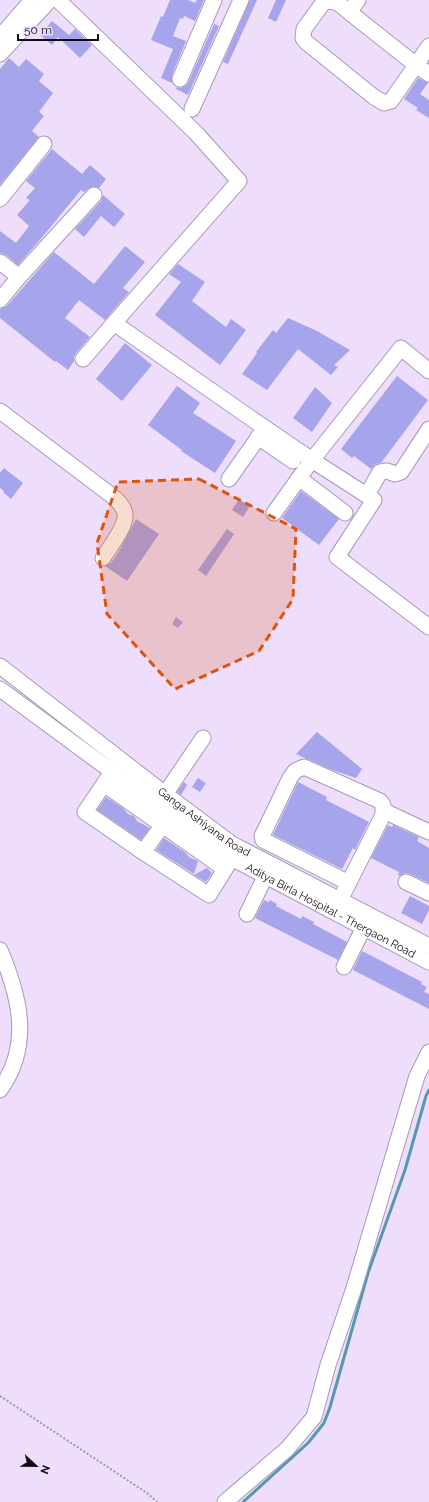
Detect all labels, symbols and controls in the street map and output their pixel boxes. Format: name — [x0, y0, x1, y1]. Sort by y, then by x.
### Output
scale bar — [18, 16, 98, 42]
text: 50 m — [24, 23, 52, 37]
street label: Ganga Ashiyana Road — [155, 785, 253, 859]
street label: Aditya Birla Hospital - Thergaon Road — [244, 861, 418, 961]
north arrow — [16, 1446, 56, 1486]
text: N — [37, 1463, 52, 1476]

